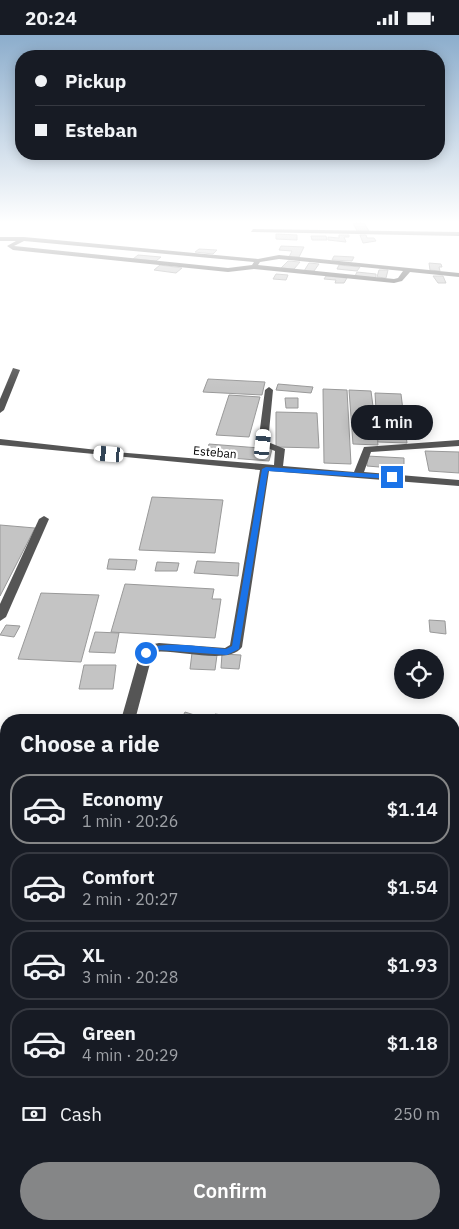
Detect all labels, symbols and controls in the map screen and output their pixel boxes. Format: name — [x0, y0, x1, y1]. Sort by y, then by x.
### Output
text: 20:24 — [25, 6, 77, 30]
text: Pickup — [65, 69, 126, 93]
text: Esteban — [65, 118, 138, 142]
callout: 1 min — [351, 405, 433, 439]
text: 1 min — [371, 412, 413, 432]
car — [253, 428, 272, 460]
street label: Esteban — [193, 443, 237, 461]
car — [93, 445, 124, 463]
route end — [381, 466, 403, 488]
route start — [135, 642, 157, 664]
map controls — [394, 649, 444, 699]
button: locate — [394, 649, 444, 699]
text: Choose a ride — [20, 729, 160, 758]
icon: car — [22, 787, 67, 832]
text: Economy — [82, 787, 163, 811]
text: $1.14 — [387, 797, 438, 821]
text: 1 min · 20:26 — [82, 811, 178, 831]
icon: car — [22, 865, 67, 910]
text: Comfort — [82, 865, 155, 889]
text: $1.54 — [387, 875, 438, 899]
text: 2 min · 20:27 — [82, 889, 178, 909]
icon: car — [22, 943, 67, 988]
text: XL — [82, 943, 105, 967]
text: $1.93 — [387, 953, 438, 977]
text: 3 min · 20:28 — [82, 967, 178, 987]
icon: car — [22, 1021, 67, 1066]
text: Green — [82, 1021, 136, 1045]
text: $1.18 — [387, 1031, 438, 1055]
text: 4 min · 20:29 — [82, 1045, 178, 1065]
icon: cash — [20, 1100, 48, 1128]
text: Cash — [60, 1102, 102, 1126]
text: 250 m — [393, 1104, 440, 1124]
button: Confirm — [20, 1162, 440, 1220]

